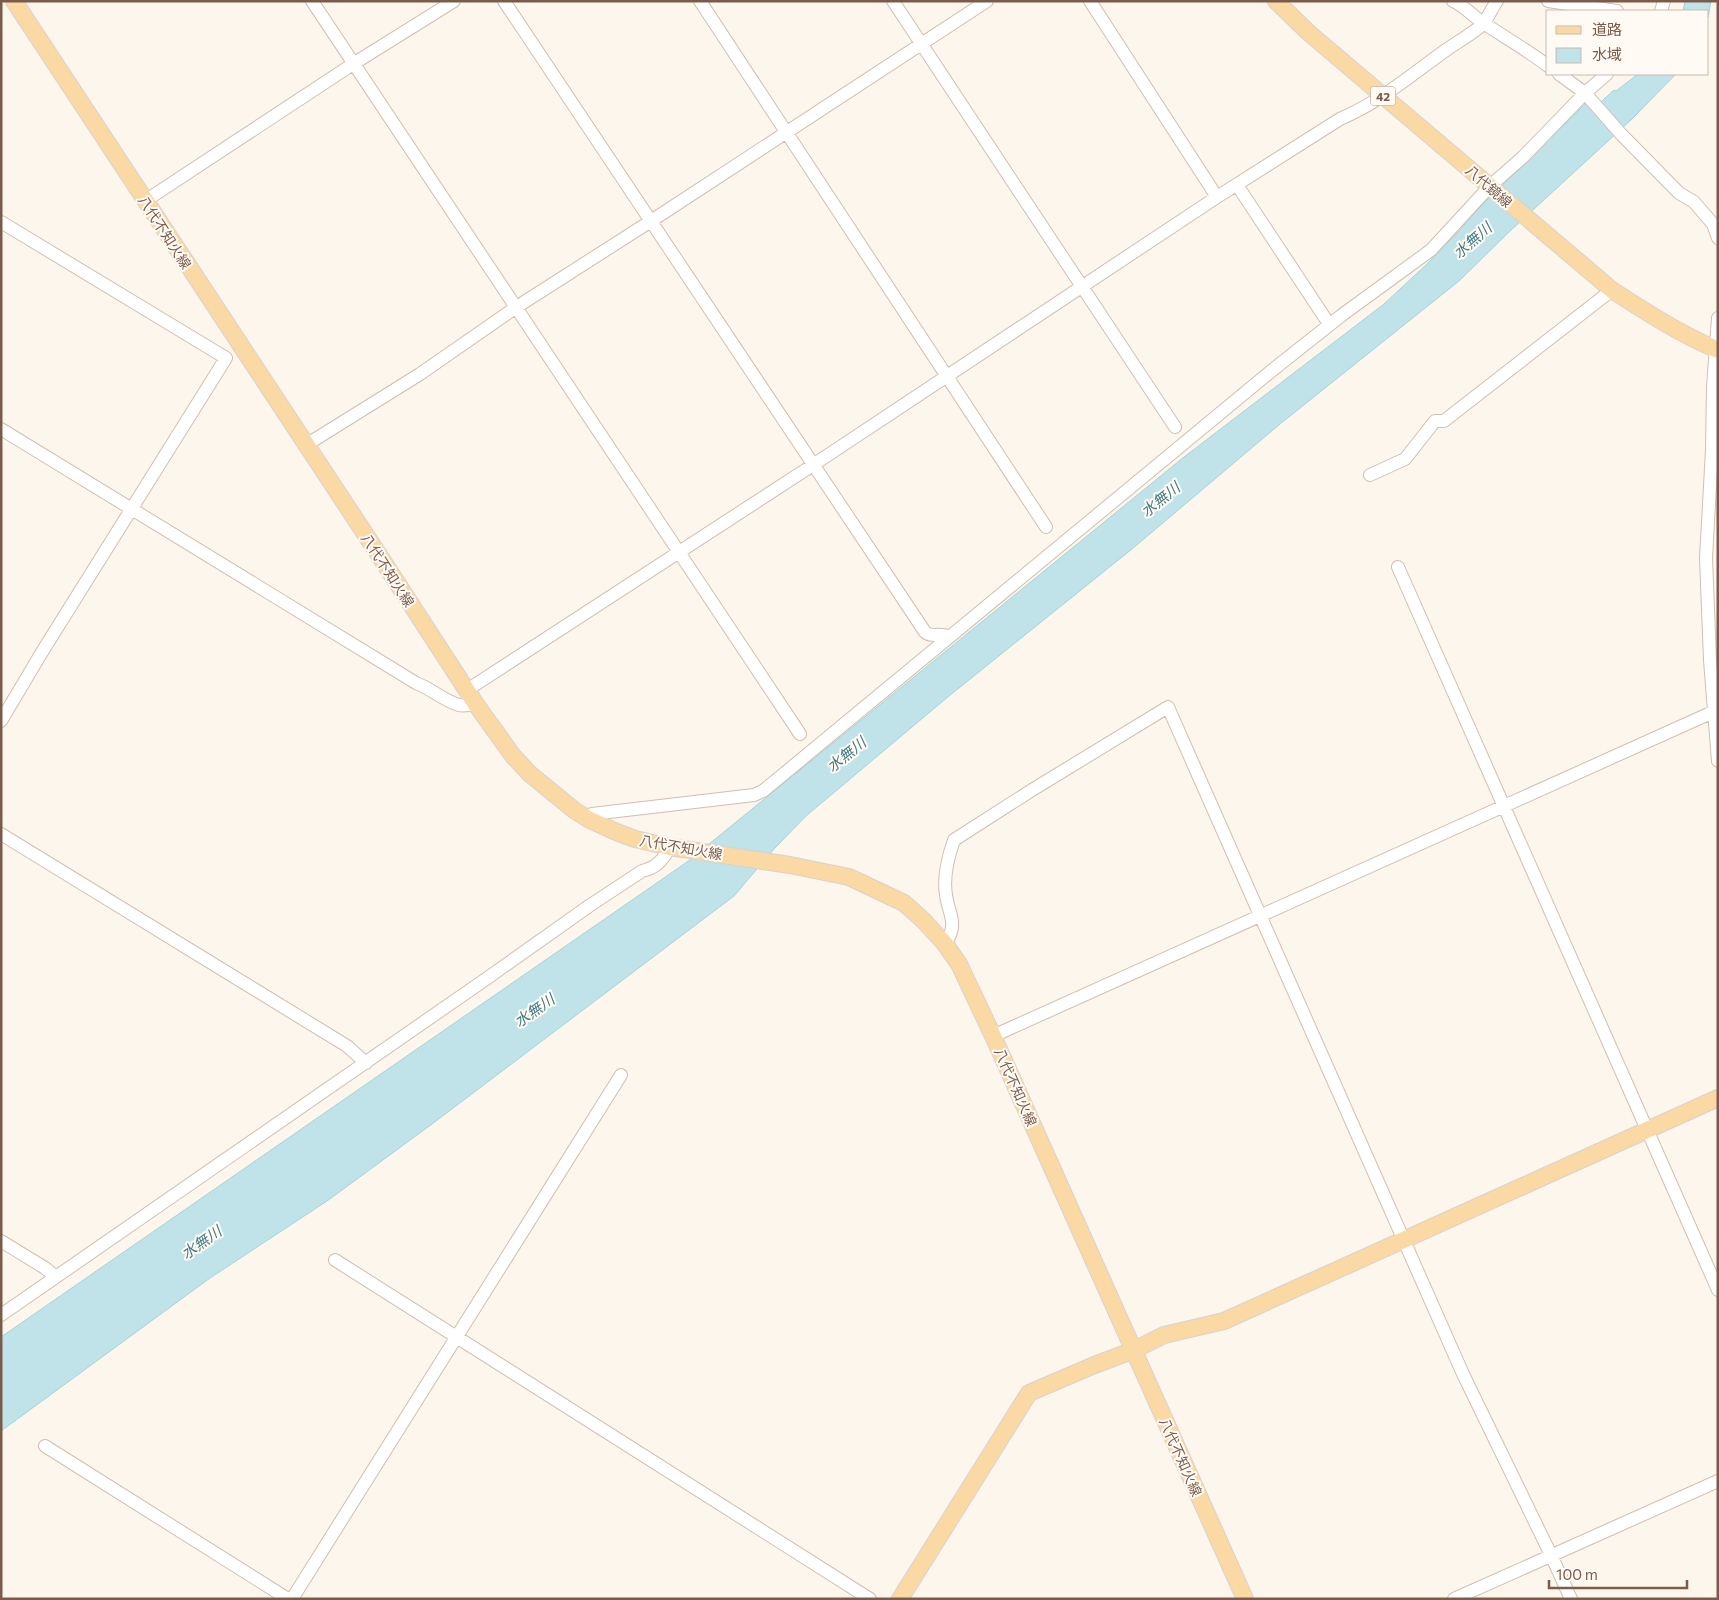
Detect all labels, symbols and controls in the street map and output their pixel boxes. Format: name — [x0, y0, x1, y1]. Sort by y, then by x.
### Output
legend — [1546, 10, 1709, 75]
text: 道路 — [1592, 20, 1622, 38]
text: 水域 — [1592, 45, 1622, 63]
road number: 42 — [1370, 86, 1396, 105]
street label: 八代鏡線 — [1462, 161, 1516, 211]
street label: 八代不知火線 — [135, 192, 195, 272]
water label: 水無川 — [1449, 217, 1496, 262]
water label: 水無川 — [1137, 477, 1185, 520]
street label: 八代不知火線 — [358, 530, 418, 610]
water label: 水無川 — [823, 732, 871, 775]
street label: 八代不知火線 — [638, 831, 724, 863]
water label: 水無川 — [510, 989, 559, 1030]
street label: 八代不知火線 — [991, 1045, 1041, 1129]
water label: 水無川 — [177, 1221, 226, 1262]
street label: 八代不知火線 — [1156, 1415, 1206, 1499]
scale bar — [1549, 1558, 1686, 1590]
text: 100 m — [1556, 1565, 1598, 1583]

